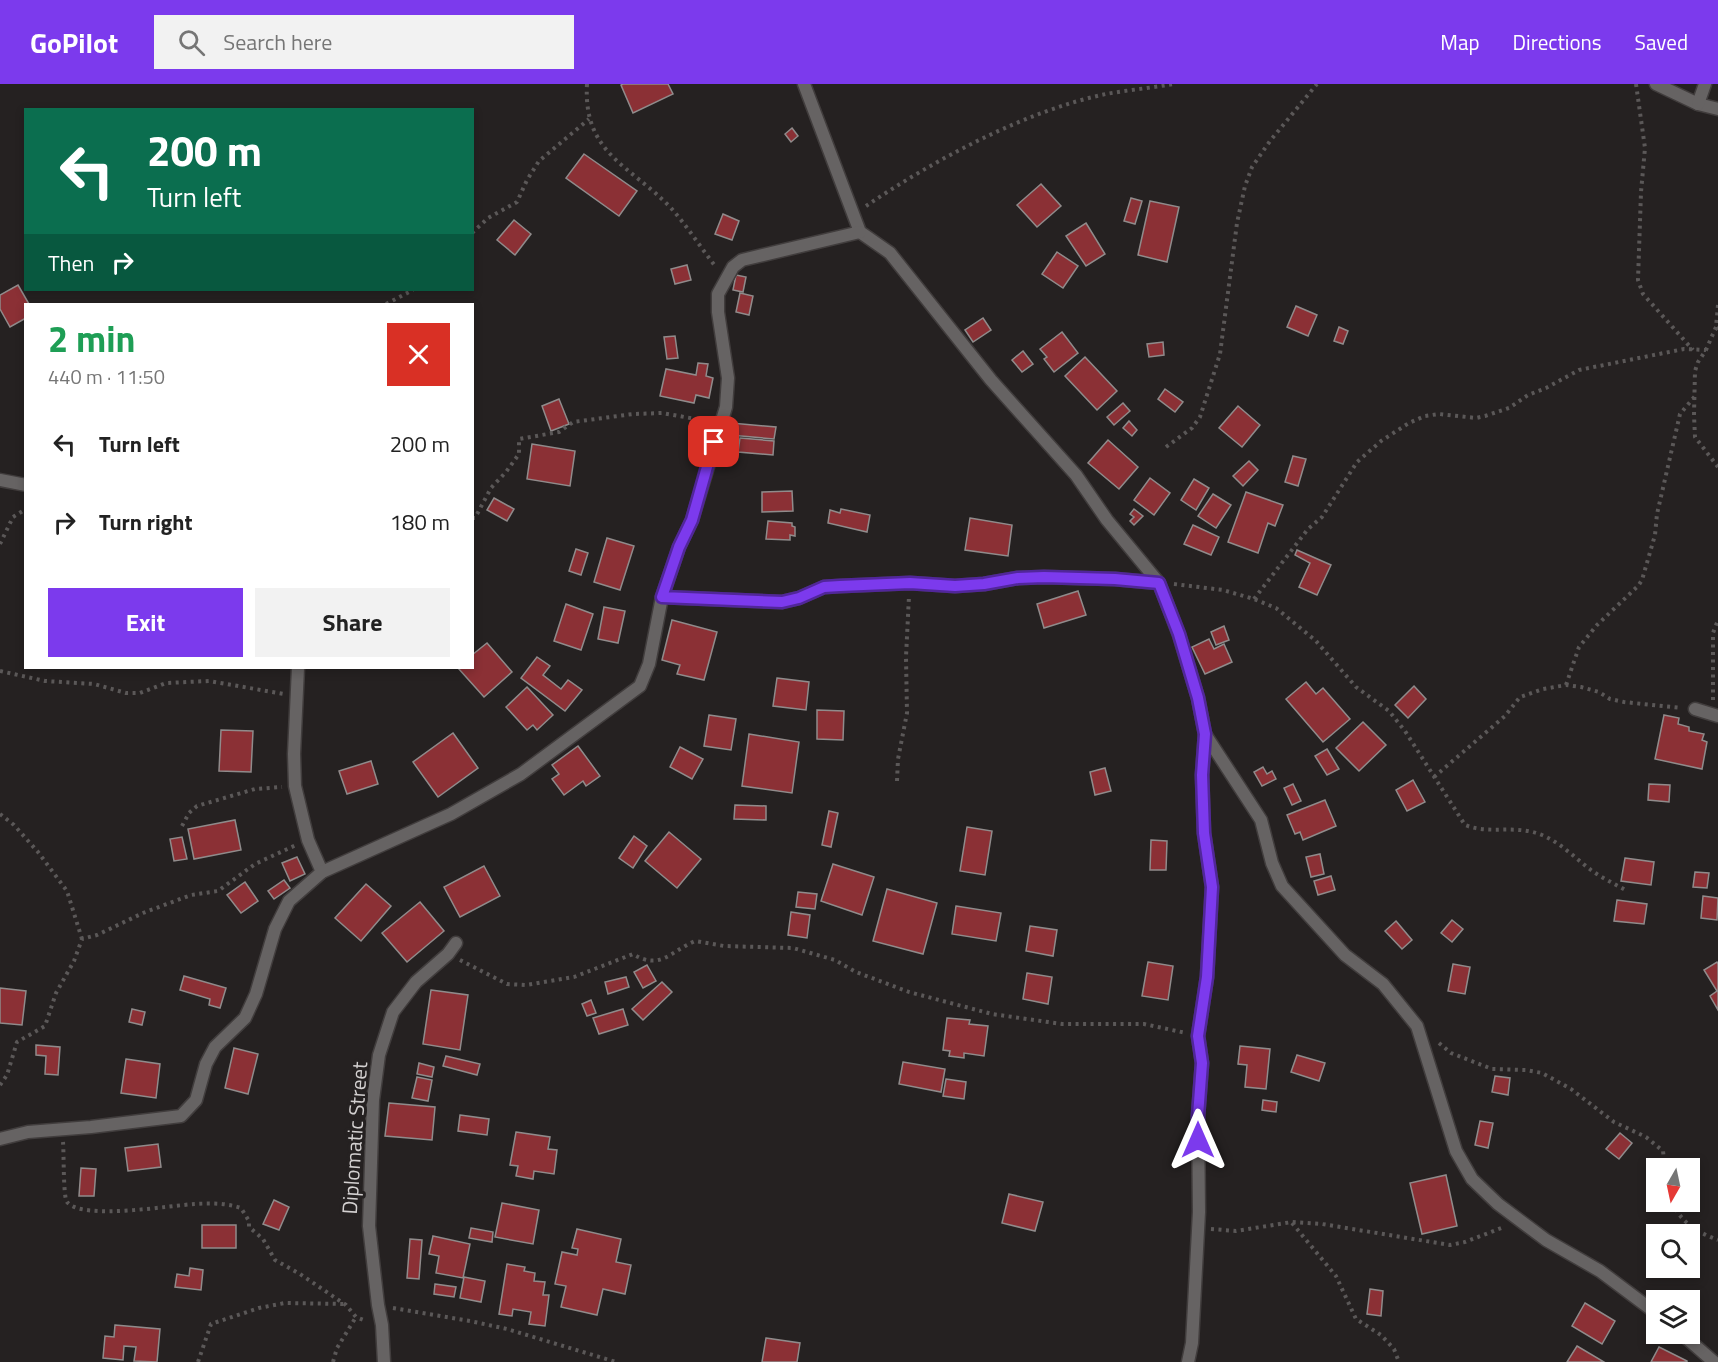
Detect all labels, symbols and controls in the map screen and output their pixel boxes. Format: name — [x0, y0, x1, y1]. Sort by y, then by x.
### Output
search box — [154, 15, 574, 69]
text: GoPilot — [30, 21, 118, 64]
text: Search here — [223, 25, 332, 59]
icon: search — [175, 26, 208, 59]
text: Map — [1440, 26, 1480, 58]
text: Directions — [1513, 26, 1602, 58]
text: Saved — [1635, 26, 1688, 58]
text: 200 m — [147, 118, 262, 182]
icon: left — [48, 132, 126, 210]
text: Turn left — [147, 176, 241, 217]
text: Then — [48, 246, 94, 280]
icon: right — [106, 246, 139, 279]
text: 2 min — [48, 311, 135, 366]
button: close — [387, 323, 450, 386]
text: 440 m · 11:50 — [48, 361, 165, 392]
pin — [688, 416, 739, 467]
icon: arrive — [697, 425, 730, 458]
text: Turn left — [99, 427, 180, 461]
text: 200 m — [390, 427, 450, 461]
icon: left — [48, 428, 81, 461]
text: Turn right — [99, 505, 193, 539]
text: 180 m — [390, 505, 450, 539]
icon: right — [48, 506, 81, 539]
button: Exit — [48, 588, 243, 657]
button: Share — [255, 588, 450, 657]
street label: Diplomatic Street — [333, 1060, 375, 1215]
position arrow — [1166, 1108, 1230, 1172]
north arrow — [1646, 1158, 1700, 1212]
map controls — [1646, 1158, 1700, 1344]
button: search — [1646, 1224, 1700, 1278]
button: layers — [1646, 1290, 1700, 1344]

